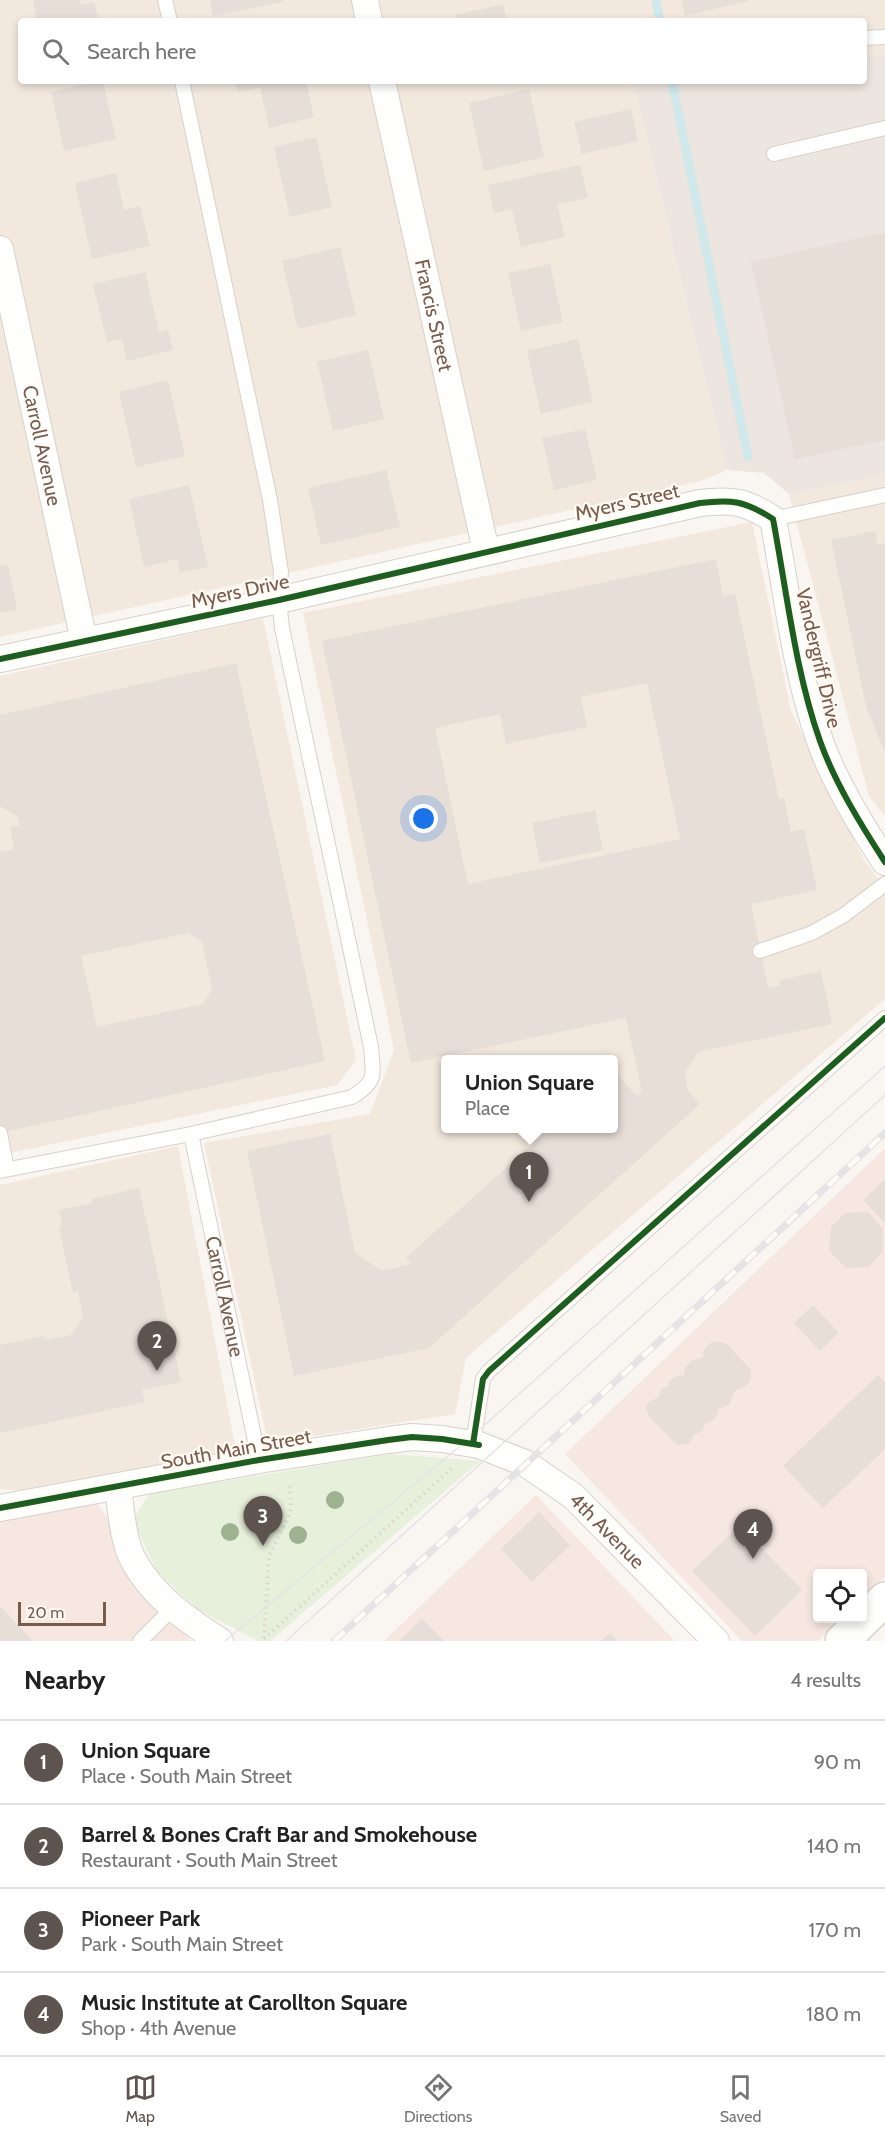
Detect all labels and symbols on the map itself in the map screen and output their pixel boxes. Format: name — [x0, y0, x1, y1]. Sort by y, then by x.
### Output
street label: Francis Street — [410, 257, 458, 374]
street label: Carroll Avenue — [18, 383, 67, 508]
street label: Myers Street — [572, 478, 682, 526]
street label: Myers Drive — [189, 569, 291, 613]
street label: Vandergriff Drive — [791, 586, 847, 730]
your location — [409, 804, 438, 833]
pin: 1 — [510, 1152, 548, 1202]
street label: Carroll Avenue — [201, 1234, 249, 1359]
pin: 2 — [138, 1322, 176, 1371]
street label: South Main Street — [159, 1424, 313, 1474]
street label: 4th Avenue — [565, 1488, 650, 1574]
pin: 3 — [244, 1496, 282, 1546]
pin: 4 — [734, 1510, 772, 1559]
scale bar — [18, 1599, 106, 1626]

